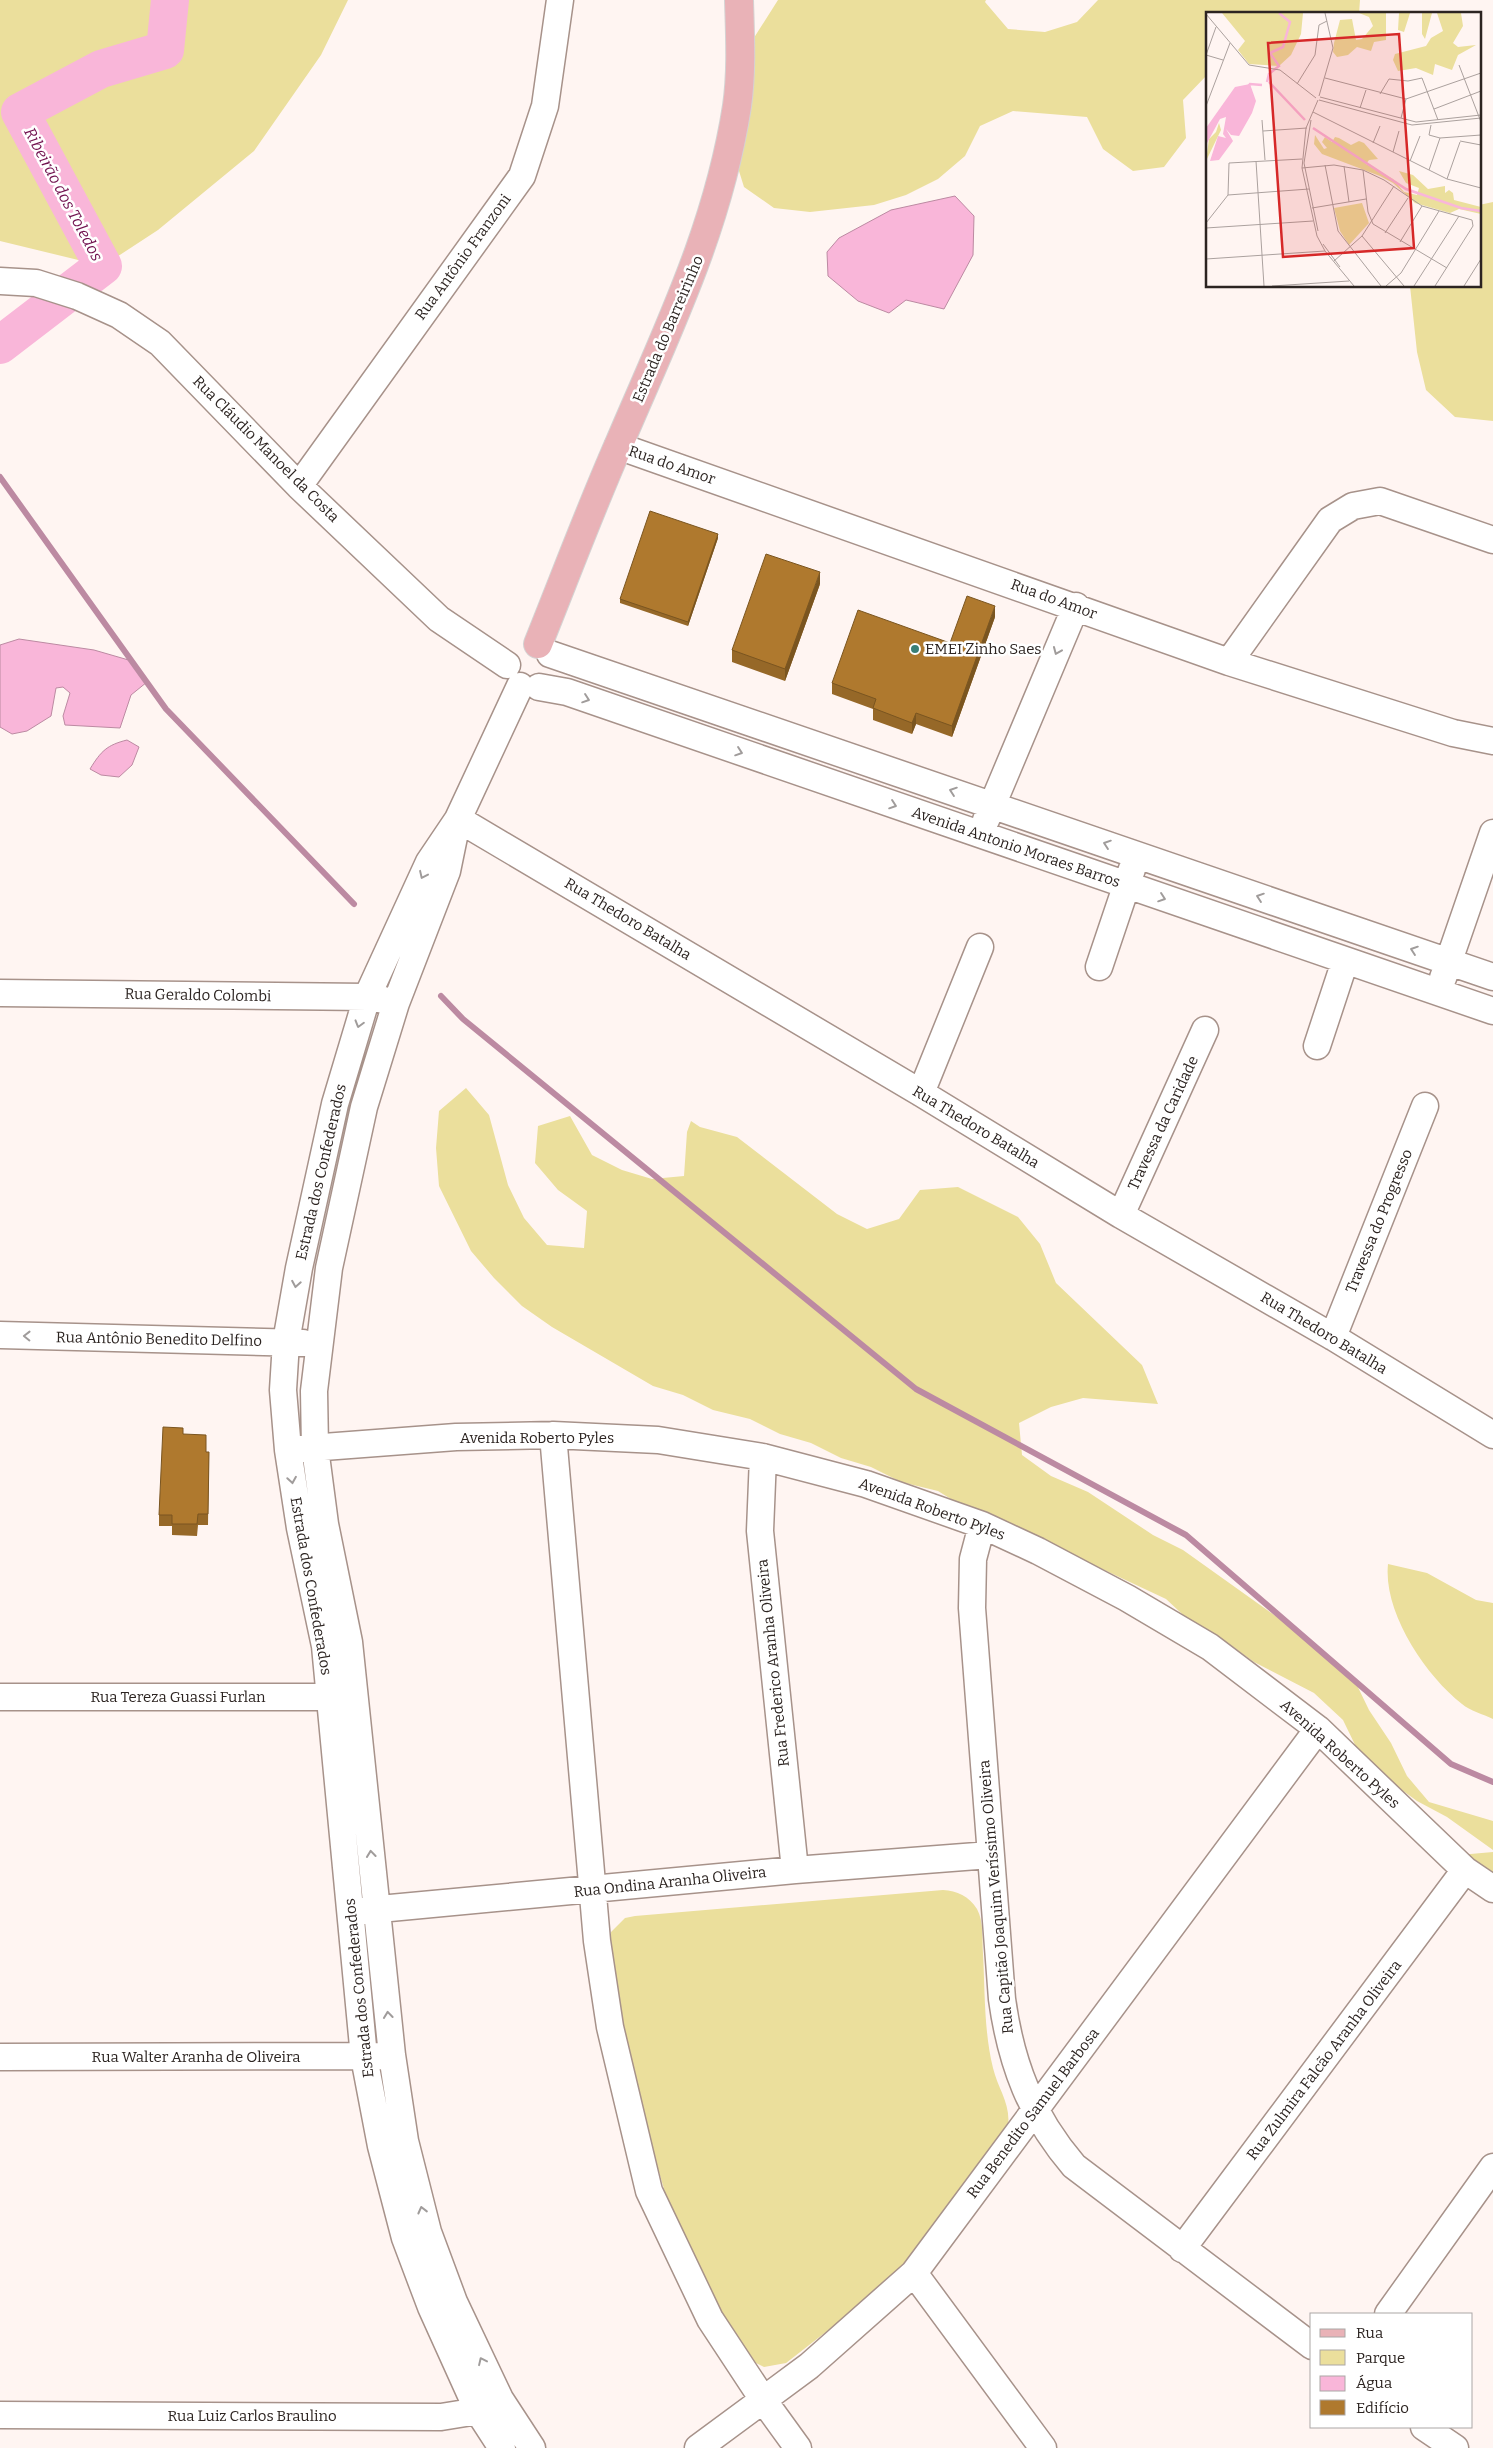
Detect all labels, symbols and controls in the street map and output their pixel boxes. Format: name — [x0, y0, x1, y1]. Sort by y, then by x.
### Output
inset map — [1206, 12, 1480, 288]
water label: Ribeirão dos Toledos — [20, 124, 107, 265]
street label: Rua Antônio Franzoni — [411, 190, 515, 323]
street label: Estrada do Barreirinho — [629, 253, 707, 405]
street label: Rua Cláudio Manoel da Costa — [189, 372, 343, 526]
street label: Rua do Amor — [626, 442, 718, 488]
street label: Rua do Amor — [1008, 575, 1100, 623]
place label: EMEI Zinho Saes — [925, 640, 1042, 658]
marker: EMEI Zinho Saes — [909, 643, 921, 655]
one-way arrow — [1052, 646, 1063, 655]
one-way arrow — [581, 693, 590, 703]
one-way arrow — [735, 746, 743, 756]
one-way arrow — [949, 787, 958, 797]
one-way arrow — [888, 799, 897, 809]
street label: Avenida Antonio Moraes Barros — [909, 803, 1123, 891]
one-way arrow — [1103, 839, 1111, 849]
one-way arrow — [419, 870, 430, 879]
street label: Rua Thedoro Batalha — [561, 874, 695, 964]
one-way arrow — [1158, 892, 1166, 902]
one-way arrow — [1257, 892, 1265, 902]
one-way arrow — [1410, 945, 1419, 955]
street label: Rua Geraldo Colombi — [124, 985, 272, 1005]
one-way arrow — [354, 1019, 364, 1028]
street label: Travessa da Caridade — [1124, 1053, 1202, 1193]
street label: Estrada dos Confederados — [292, 1082, 350, 1262]
street label: Rua Thedoro Batalha — [909, 1082, 1043, 1172]
street label: Travessa do Progresso — [1342, 1146, 1416, 1296]
one-way arrow — [292, 1279, 302, 1288]
street label: Rua Thedoro Batalha — [1257, 1288, 1391, 1378]
street label: Rua Antônio Benedito Delfino — [56, 1328, 262, 1350]
one-way arrow — [23, 1331, 30, 1341]
street label: Avenida Roberto Pyles — [460, 1429, 614, 1447]
street label: Avenida Roberto Pyles — [856, 1474, 1008, 1544]
one-way arrow — [287, 1475, 297, 1484]
street label: Estrada dos Confederados — [286, 1496, 336, 1676]
street label: Rua Frederico Aranha Oliveira — [753, 1558, 793, 1768]
street label: Rua Tereza Guassi Furlan — [90, 1688, 266, 1706]
street label: Avenida Roberto Pyles — [1277, 1696, 1403, 1812]
street label: Rua Capitão Joaquim Veríssimo Oliveira — [975, 1759, 1017, 2035]
one-way arrow — [366, 1850, 377, 1858]
street label: Rua Ondina Aranha Oliveira — [573, 1863, 767, 1901]
street label: Estrada dos Confederados — [341, 1897, 377, 2079]
street label: Rua Zulmira Falcão Aranha Oliveira — [1243, 1957, 1405, 2163]
one-way arrow — [383, 2011, 394, 2019]
street label: Rua Benedito Samuel Barbosa — [963, 2024, 1103, 2202]
street label: Rua Walter Aranha de Oliveira — [92, 2048, 300, 2066]
one-way arrow — [417, 2205, 428, 2214]
legend — [1310, 2313, 1473, 2428]
text: Rua — [1356, 2324, 1383, 2342]
text: Parque — [1356, 2349, 1405, 2367]
one-way arrow — [478, 2357, 488, 2366]
text: Água — [1356, 2374, 1392, 2392]
text: Edifício — [1356, 2399, 1409, 2417]
street label: Rua Luiz Carlos Braulino — [167, 2407, 337, 2425]

